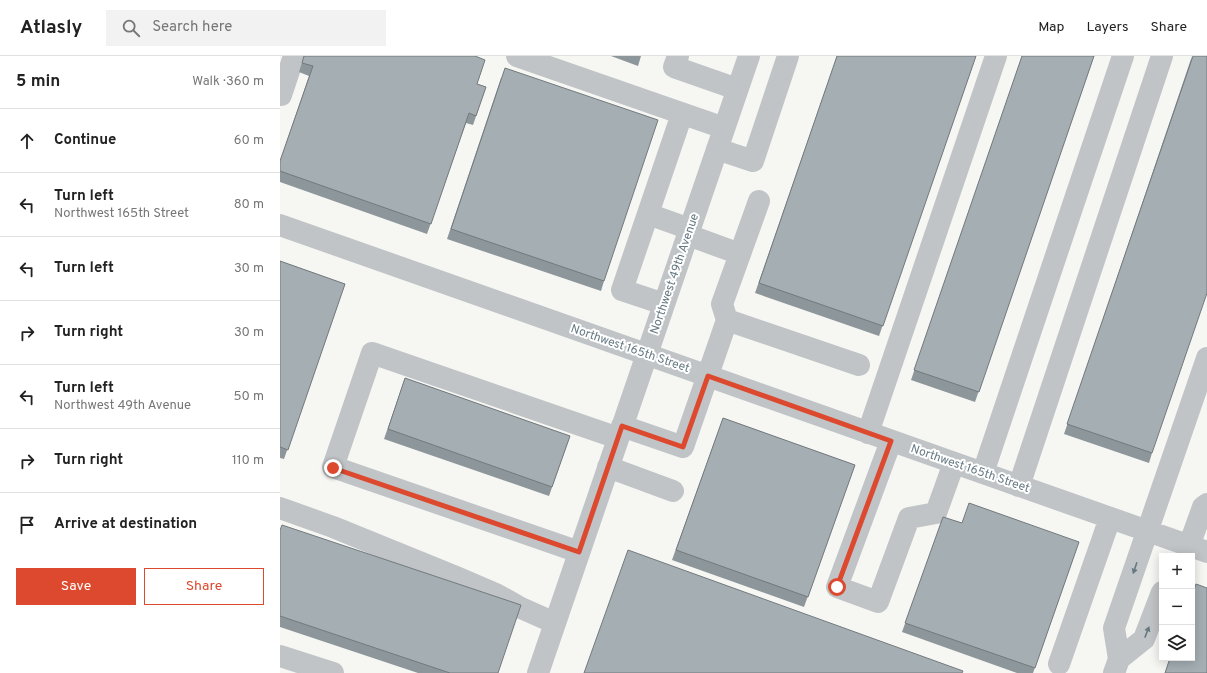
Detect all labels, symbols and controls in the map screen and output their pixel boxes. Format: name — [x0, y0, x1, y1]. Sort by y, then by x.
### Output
search box — [106, 10, 386, 46]
text: Atlasly — [20, 16, 82, 40]
icon: search — [120, 17, 142, 39]
text: Search here — [152, 18, 232, 37]
text: Map — [1038, 19, 1064, 36]
text: Layers — [1086, 19, 1128, 36]
text: Share — [1150, 19, 1187, 36]
text: 5 min — [16, 71, 60, 93]
text: Walk · 360 m — [192, 74, 264, 90]
icon: ahead — [16, 130, 38, 152]
text: Continue — [54, 131, 116, 150]
text: 60 m — [234, 133, 264, 149]
text: Turn left — [54, 187, 114, 206]
icon: left — [16, 194, 38, 216]
text: 80 m — [234, 197, 264, 213]
text: Northwest 165th Street — [54, 206, 189, 222]
street label: Northwest 49th Avenue — [647, 212, 703, 336]
icon: left — [16, 258, 38, 280]
text: Turn left — [54, 259, 114, 278]
text: 30 m — [234, 261, 264, 277]
street label: Northwest 165th Street — [568, 321, 692, 377]
icon: right — [16, 322, 38, 344]
text: Turn right — [54, 323, 123, 342]
text: 30 m — [234, 325, 264, 341]
text: Turn left — [54, 379, 114, 398]
icon: left — [16, 386, 38, 408]
text: 50 m — [234, 389, 264, 405]
text: Northwest 49th Avenue — [54, 398, 191, 414]
street label: Northwest 165th Street — [908, 441, 1032, 497]
icon: right — [16, 450, 38, 472]
text: Turn right — [54, 451, 123, 470]
text: 110 m — [232, 453, 264, 469]
route end — [324, 459, 342, 477]
icon: arrive — [16, 514, 38, 536]
text: Arrive at destination — [54, 515, 197, 534]
map controls — [1159, 553, 1195, 661]
button: + — [1159, 553, 1195, 589]
one-way arrow — [1132, 563, 1138, 575]
button: Save — [16, 568, 136, 605]
button: Share — [144, 568, 264, 605]
route start — [828, 578, 846, 596]
button: − — [1159, 589, 1195, 625]
button: layers — [1159, 625, 1195, 661]
one-way arrow — [1144, 626, 1150, 638]

